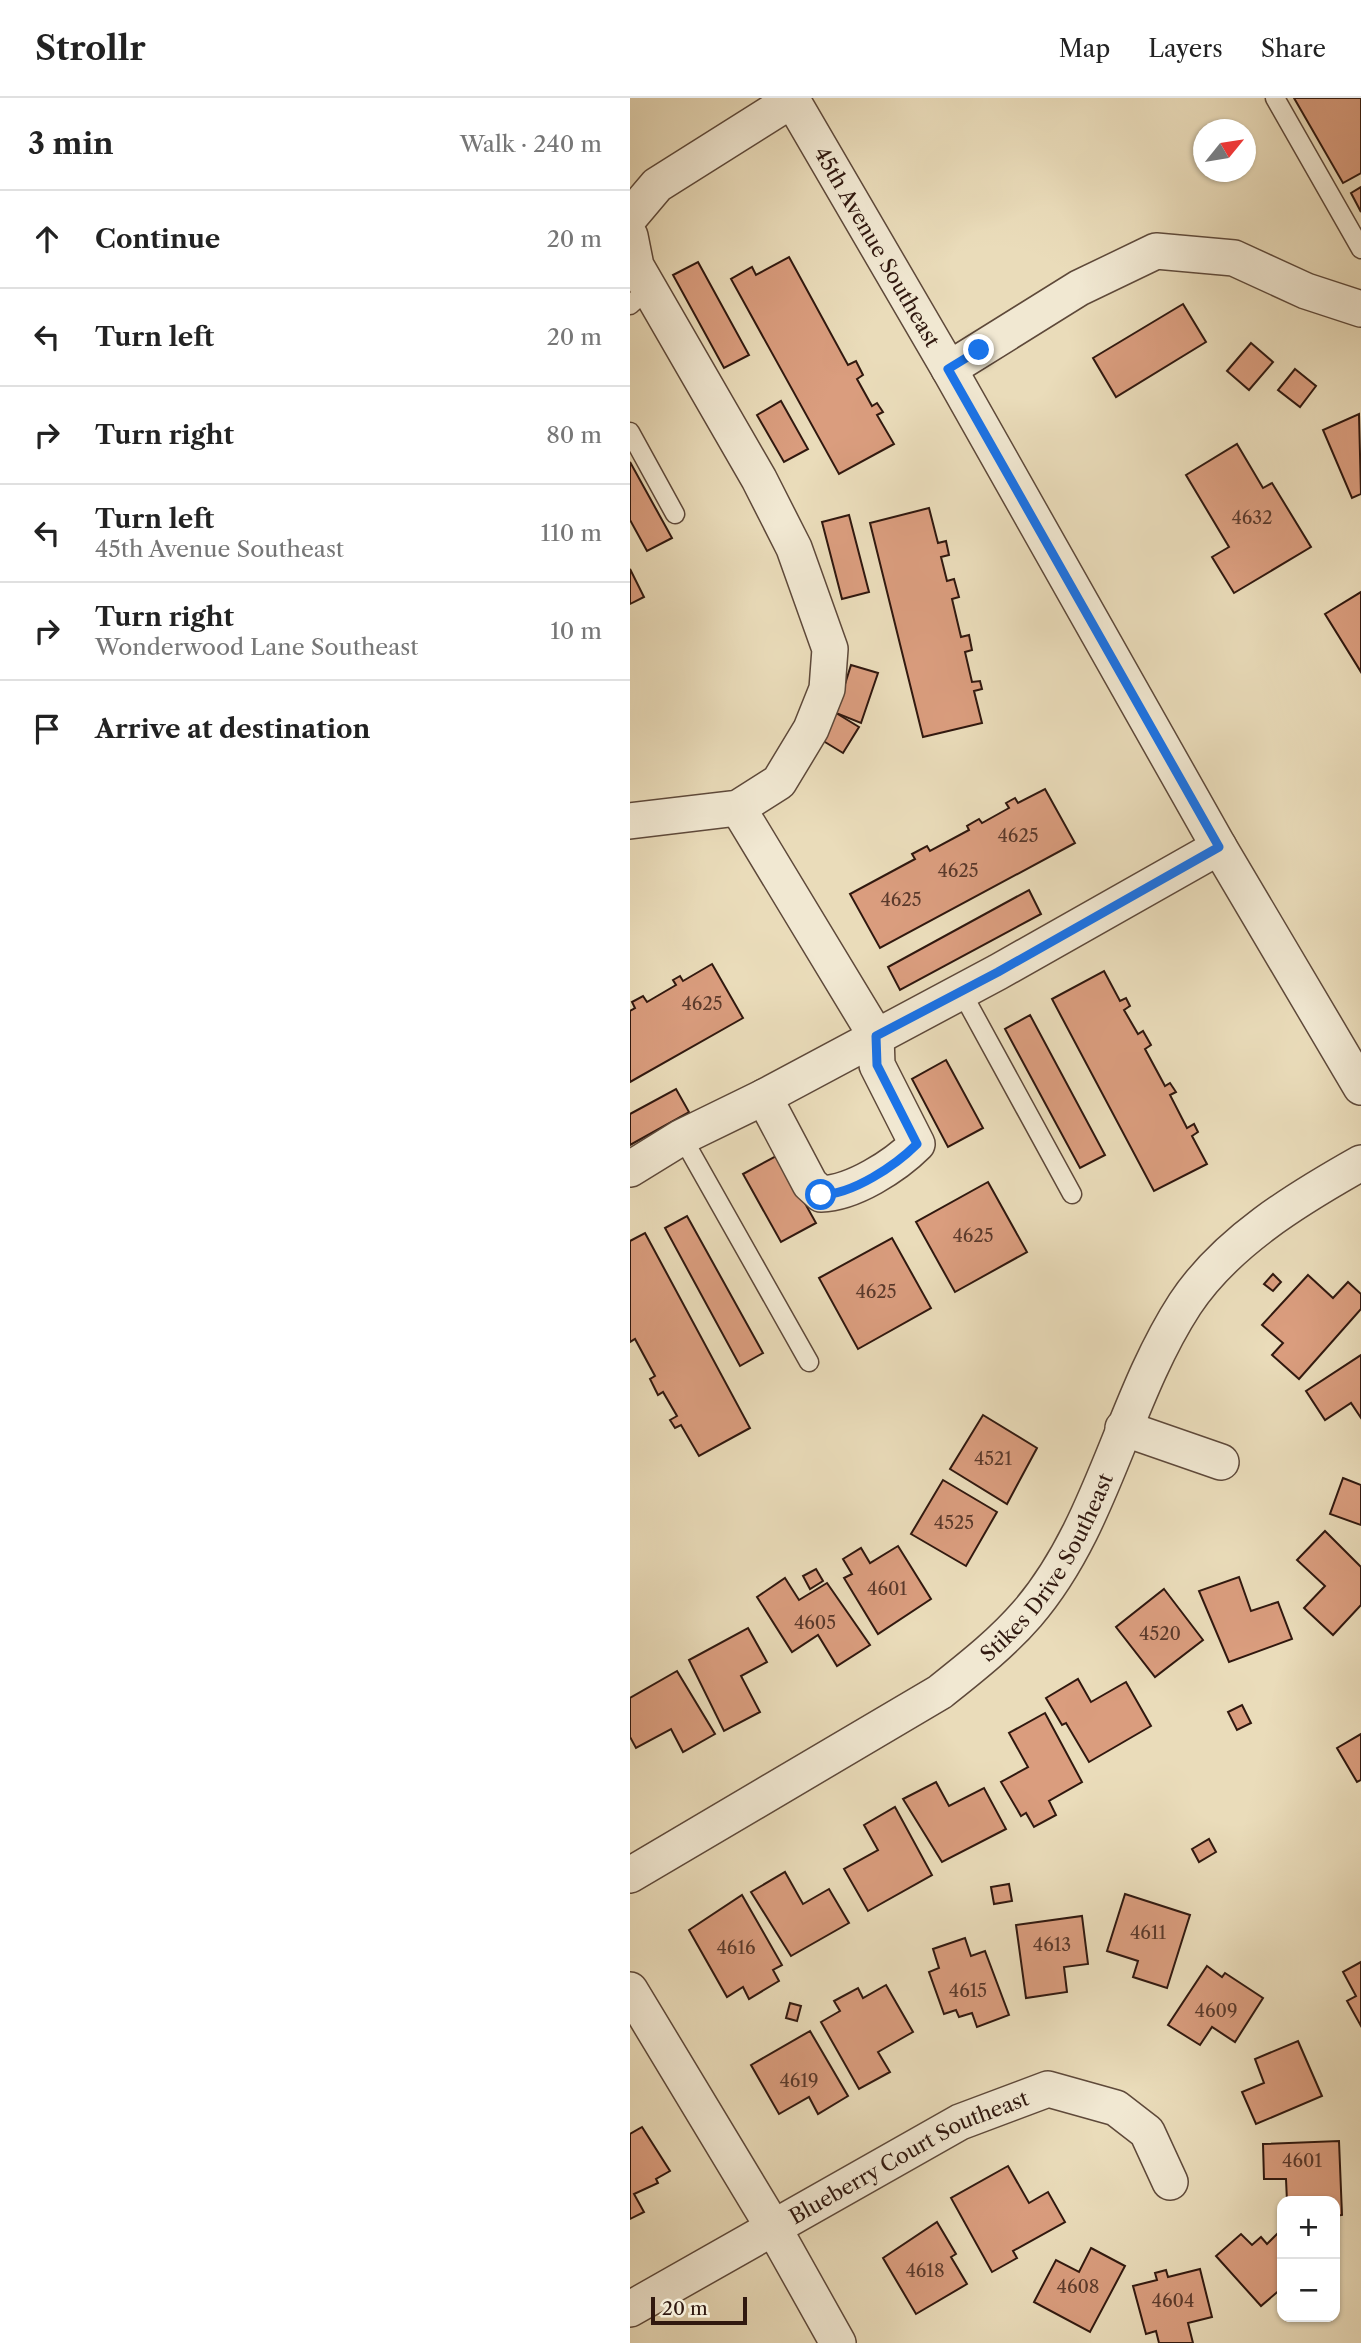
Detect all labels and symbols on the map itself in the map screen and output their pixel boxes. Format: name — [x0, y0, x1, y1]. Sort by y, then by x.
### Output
north arrow — [1193, 119, 1256, 182]
street label: 45th Avenue Southeast — [810, 142, 946, 352]
route end — [963, 334, 994, 365]
house number: 4632 — [1231, 507, 1273, 529]
house number: 4625 — [997, 825, 1039, 847]
house number: 4625 — [937, 860, 979, 882]
house number: 4625 — [880, 889, 922, 911]
house number: 4625 — [681, 993, 723, 1015]
route start — [805, 1179, 836, 1210]
house number: 4625 — [952, 1225, 994, 1247]
house number: 4625 — [855, 1281, 897, 1303]
house number: 4521 — [974, 1448, 1012, 1470]
street label: Stikes Drive Southeast — [975, 1469, 1118, 1666]
house number: 4525 — [934, 1512, 974, 1534]
house number: 4601 — [867, 1578, 907, 1600]
house number: 4605 — [794, 1612, 836, 1634]
house number: 4520 — [1139, 1623, 1181, 1645]
house number: 4611 — [1130, 1922, 1166, 1944]
house number: 4613 — [1033, 1934, 1071, 1956]
house number: 4616 — [716, 1937, 756, 1959]
house number: 4615 — [949, 1980, 987, 2002]
house number: 4609 — [1195, 2000, 1237, 2022]
house number: 4619 — [779, 2070, 819, 2092]
street label: Blueberry Court Southeast — [785, 2085, 1032, 2229]
house number: 4601 — [1282, 2150, 1322, 2172]
house number: 4618 — [905, 2260, 945, 2282]
house number: 4608 — [1056, 2276, 1100, 2298]
house number: 4604 — [1152, 2290, 1194, 2312]
scale bar — [651, 2294, 747, 2326]

